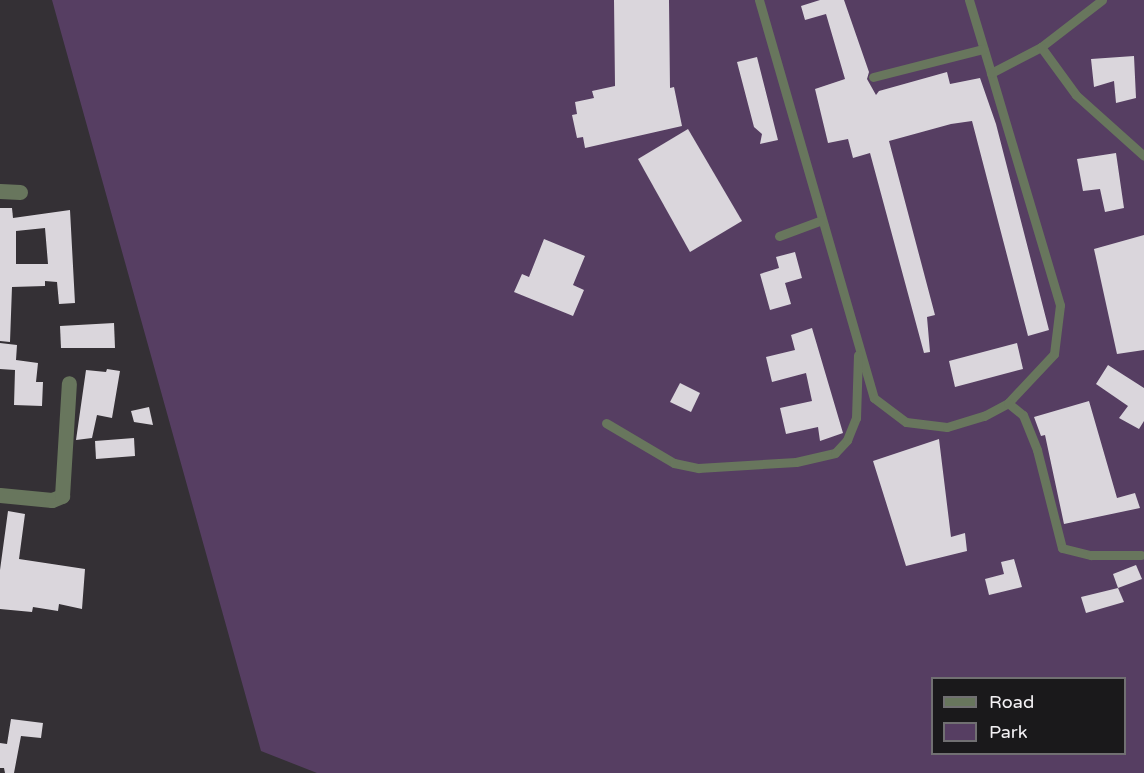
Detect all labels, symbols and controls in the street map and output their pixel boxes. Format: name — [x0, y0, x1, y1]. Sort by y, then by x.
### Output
legend — [931, 677, 1126, 755]
text: Road — [989, 691, 1034, 713]
text: Park — [989, 721, 1027, 743]

